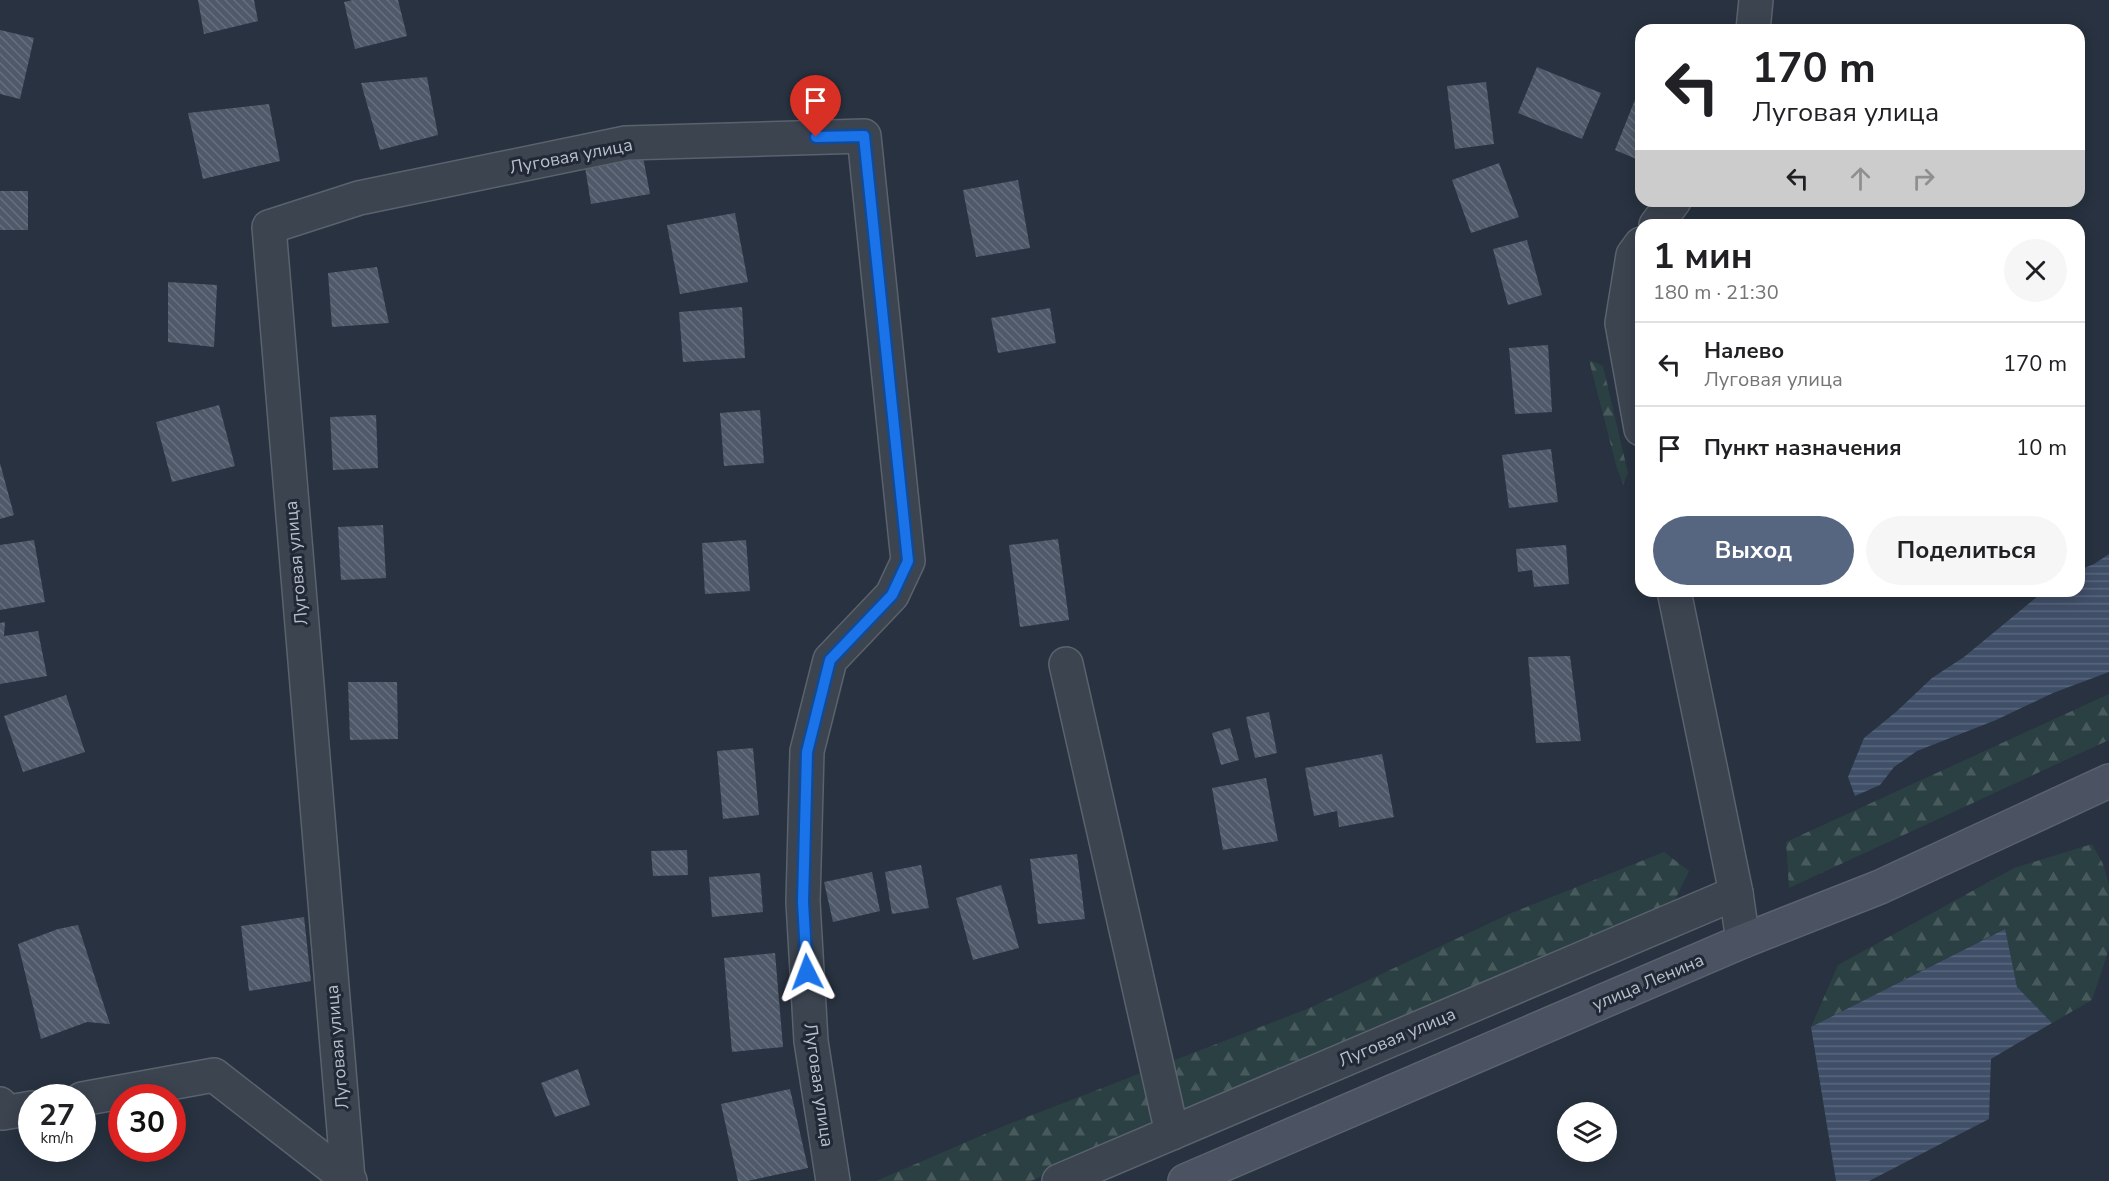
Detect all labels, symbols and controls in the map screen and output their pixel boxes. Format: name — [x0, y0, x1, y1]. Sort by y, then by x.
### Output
text: 170 m — [1752, 40, 1876, 97]
icon: left — [1653, 48, 1731, 126]
pin — [790, 75, 841, 137]
icon: arrive — [799, 84, 832, 117]
text: Луговая улица — [1752, 94, 1939, 131]
street label: Луговая улица — [507, 132, 635, 180]
icon: left — [1781, 162, 1814, 195]
icon: ahead — [1844, 162, 1877, 195]
icon: right — [1907, 162, 1940, 195]
text: 1 мин — [1653, 232, 1753, 281]
button: close — [2004, 239, 2067, 302]
text: 180 m · 21:30 — [1653, 279, 1779, 306]
text: Налево — [1704, 336, 1784, 366]
icon: left — [1653, 348, 1686, 381]
text: 170 m — [2003, 349, 2067, 379]
text: Луговая улица — [1704, 366, 1843, 393]
icon: arrive — [1653, 432, 1686, 465]
text: Пункт назначения — [1704, 433, 1902, 463]
text: 10 m — [2016, 433, 2067, 463]
street label: Луговая улица — [279, 500, 313, 626]
button: Выход — [1653, 516, 1854, 585]
button: Поделиться — [1866, 516, 2067, 585]
position arrow — [775, 940, 839, 1004]
street label: улица Ленина — [1588, 948, 1708, 1016]
street label: Луговая улица — [320, 984, 354, 1110]
street label: Луговая улица — [1335, 1002, 1459, 1072]
street label: Луговая улица — [798, 1022, 840, 1148]
speed limit sign: 30 — [108, 1084, 186, 1162]
text: 27 — [39, 1095, 75, 1136]
map controls — [1557, 1102, 1617, 1162]
button: layers — [1557, 1102, 1617, 1162]
text: km/h — [40, 1128, 74, 1148]

